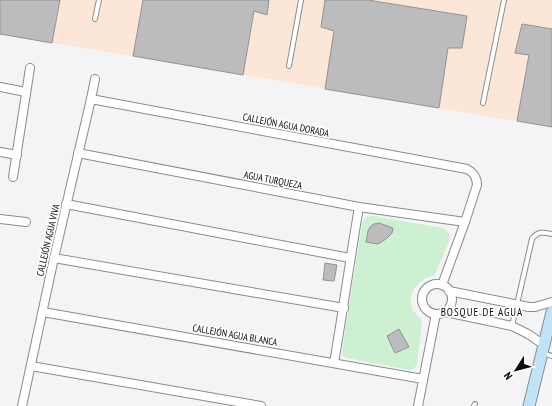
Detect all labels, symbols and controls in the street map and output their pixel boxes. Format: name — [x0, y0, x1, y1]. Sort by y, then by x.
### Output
street label: CALLEJÓN AGUA DORADA — [242, 110, 331, 140]
street label: AGUA TURQUEZA — [243, 168, 303, 192]
street label: CALLEJÓN AGUA VIVA — [33, 202, 63, 277]
district label: BOSQUE DE AGUA — [441, 305, 523, 319]
street label: CALLEJÓN AGUA BLANCA — [192, 321, 279, 349]
north arrow — [496, 350, 536, 390]
text: N — [500, 369, 515, 382]

